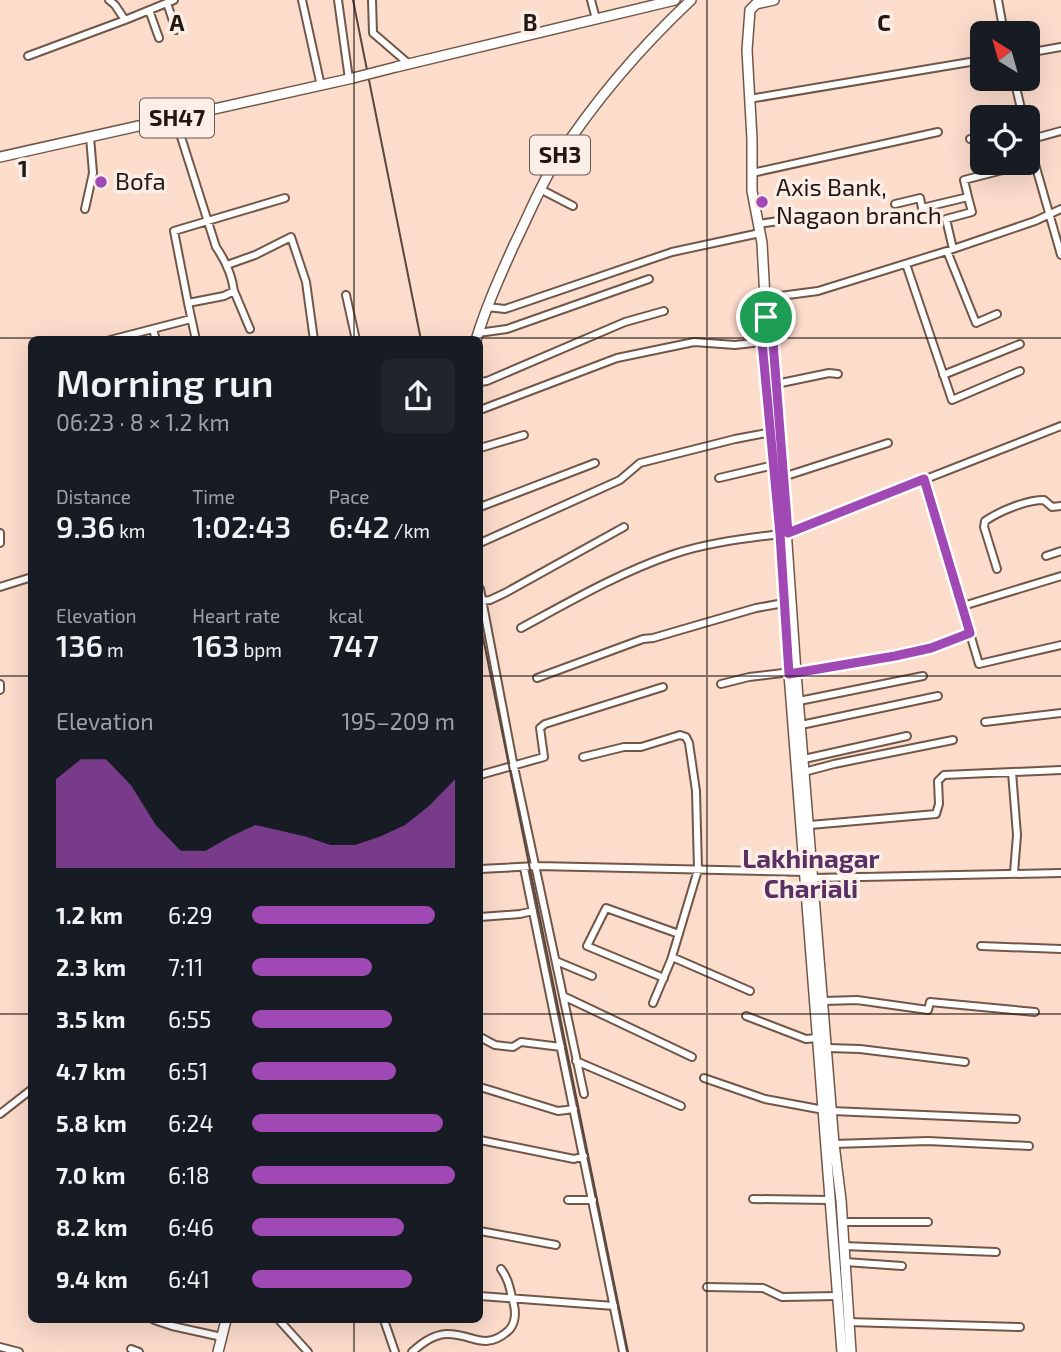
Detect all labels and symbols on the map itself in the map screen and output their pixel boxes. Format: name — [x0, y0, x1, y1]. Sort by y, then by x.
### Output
text: A — [169, 8, 185, 36]
text: B — [523, 8, 537, 36]
text: C — [877, 8, 891, 36]
north arrow — [970, 21, 1040, 91]
road number: SH47 — [140, 99, 214, 138]
road number: SH3 — [530, 136, 590, 174]
text: 1 — [18, 154, 28, 182]
place label: Bofa — [115, 166, 166, 195]
place label: Axis Bank, Nagaon branch — [776, 172, 942, 229]
marker: Bofa — [93, 174, 109, 190]
marker: Axis Bank, Nagaon branch — [754, 194, 770, 210]
pin — [736, 287, 796, 347]
district label: Lakhinagar Chariali — [742, 842, 880, 903]

